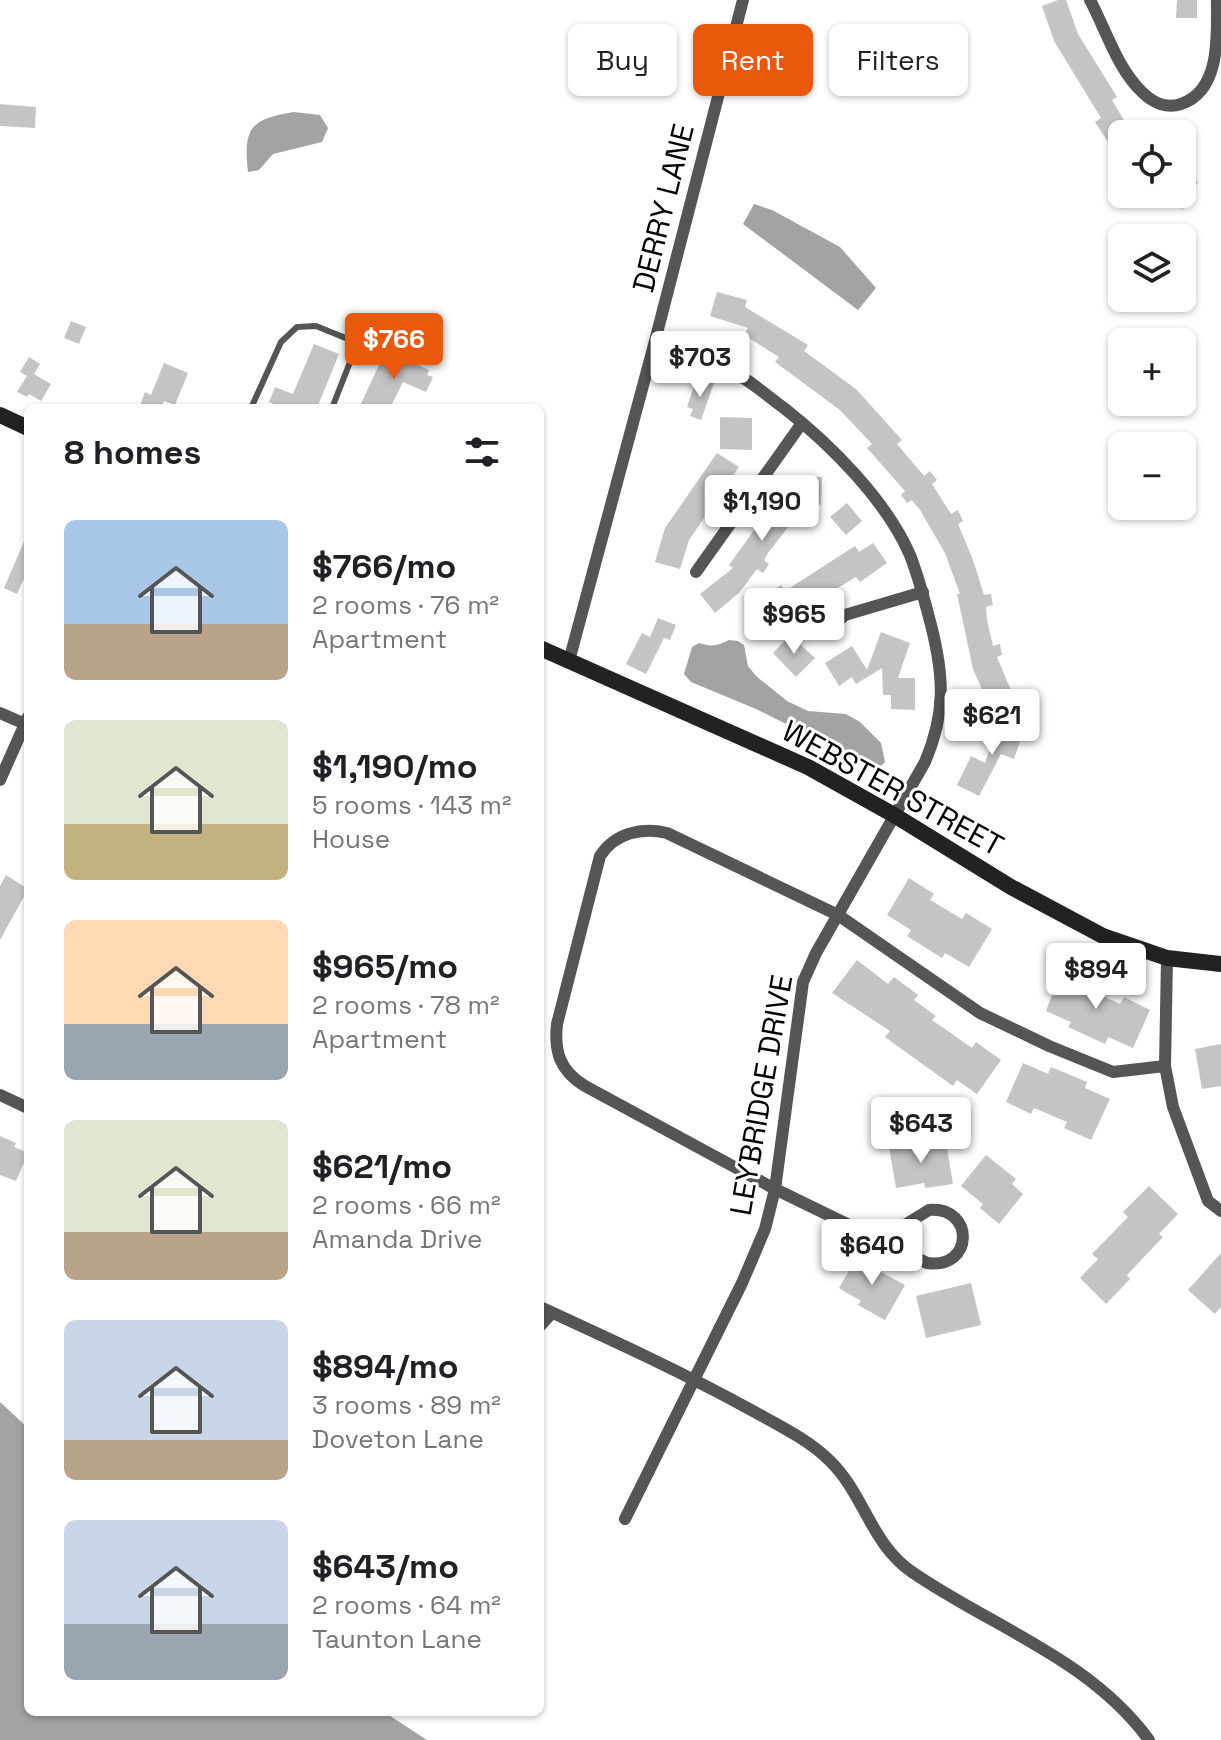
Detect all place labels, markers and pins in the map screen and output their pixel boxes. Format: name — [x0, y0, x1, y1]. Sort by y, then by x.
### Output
pin: $766 — [347, 313, 441, 381]
pin: $703 — [653, 331, 747, 399]
pin: $1,190 — [697, 475, 827, 543]
pin: $965 — [747, 588, 841, 656]
pin: $621 — [945, 689, 1039, 757]
pin: $894 — [1049, 943, 1143, 1011]
pin: $643 — [874, 1097, 968, 1165]
pin: $640 — [825, 1219, 919, 1287]

